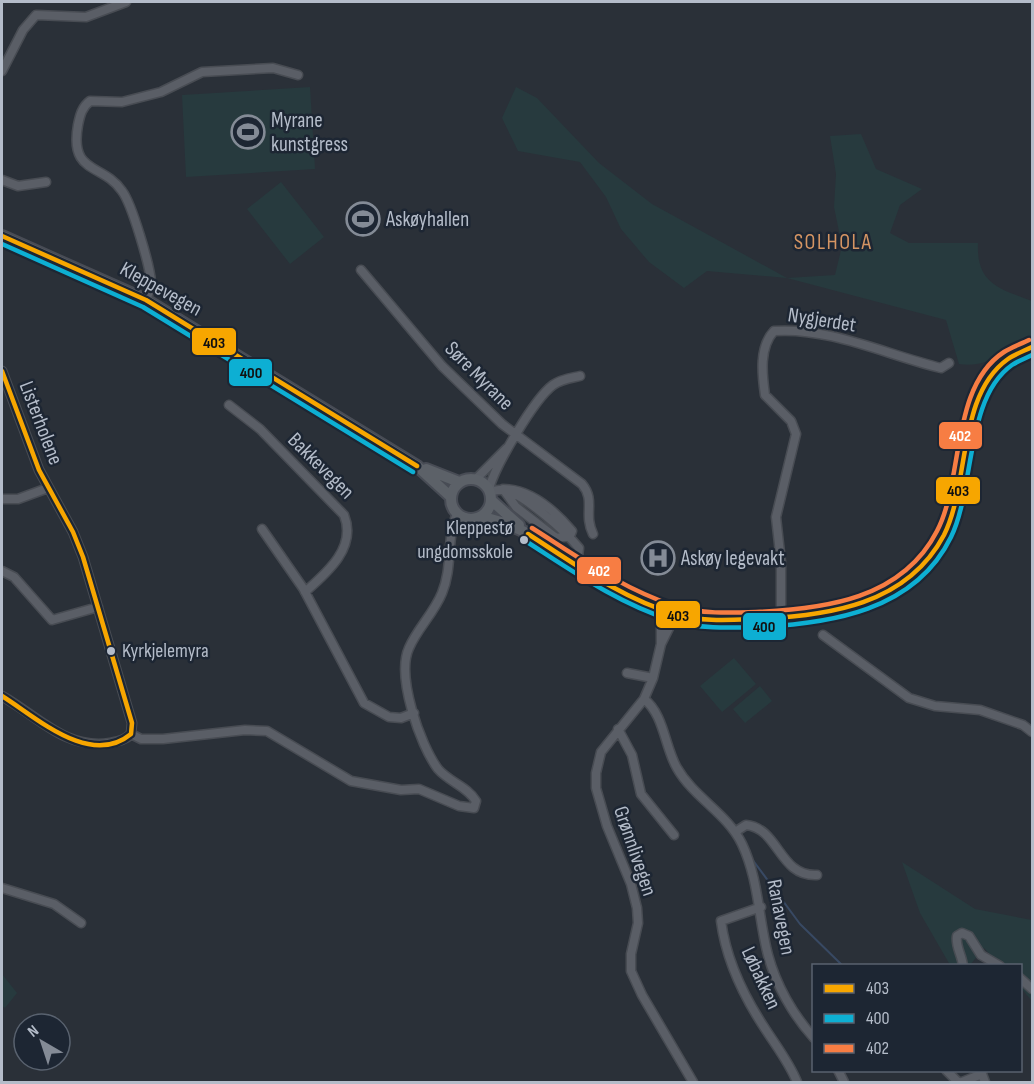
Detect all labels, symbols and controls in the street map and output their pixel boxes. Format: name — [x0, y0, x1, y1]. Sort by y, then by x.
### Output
place label: Myrane kunstgress — [271, 108, 348, 157]
sports icon: Myrane kunstgress — [230, 114, 266, 150]
sports icon: Askøyhallen — [345, 201, 381, 237]
place label: Askøyhallen — [385, 207, 469, 232]
district label: SOLHOLA — [794, 229, 872, 256]
street label: Kleppevegen — [116, 256, 206, 322]
street label: Nygjerdet — [786, 302, 858, 338]
line badge: 403 — [191, 327, 237, 356]
text: 403 — [203, 334, 225, 353]
street label: Søre Myrane — [439, 336, 519, 416]
line badge: 400 — [228, 358, 273, 387]
text: 400 — [240, 364, 262, 383]
street label: Listerholene — [14, 378, 68, 468]
line badge: 402 — [938, 421, 983, 450]
text: 402 — [949, 427, 971, 446]
street label: Bakkevegen — [283, 428, 359, 504]
line badge: 403 — [935, 476, 981, 505]
text: 403 — [947, 482, 969, 501]
place label: Kleppestø ungdomsskole — [417, 516, 514, 564]
marker: Kleppestø ungdomsskole — [518, 534, 530, 546]
hospital icon: Askøy legevakt — [640, 540, 676, 576]
place label: Askøy legevakt — [680, 546, 785, 571]
line badge: 402 — [576, 556, 622, 585]
text: 402 — [588, 562, 610, 581]
line badge: 403 — [655, 600, 701, 629]
text: 403 — [667, 607, 689, 626]
line badge: 400 — [742, 612, 787, 641]
text: 400 — [753, 618, 775, 637]
place label: Kyrkjelemyra — [122, 639, 209, 663]
marker: Kyrkjelemyra — [105, 645, 117, 657]
street label: Grønnlivegen — [608, 803, 662, 899]
street label: Ranavegen — [761, 877, 801, 957]
street label: Løbakken — [736, 943, 786, 1013]
legend — [812, 964, 1022, 1072]
text: 403 — [866, 978, 889, 999]
text: 400 — [866, 1008, 890, 1029]
north arrow — [12, 1012, 72, 1072]
text: N — [24, 1021, 43, 1042]
text: 402 — [866, 1038, 889, 1059]

